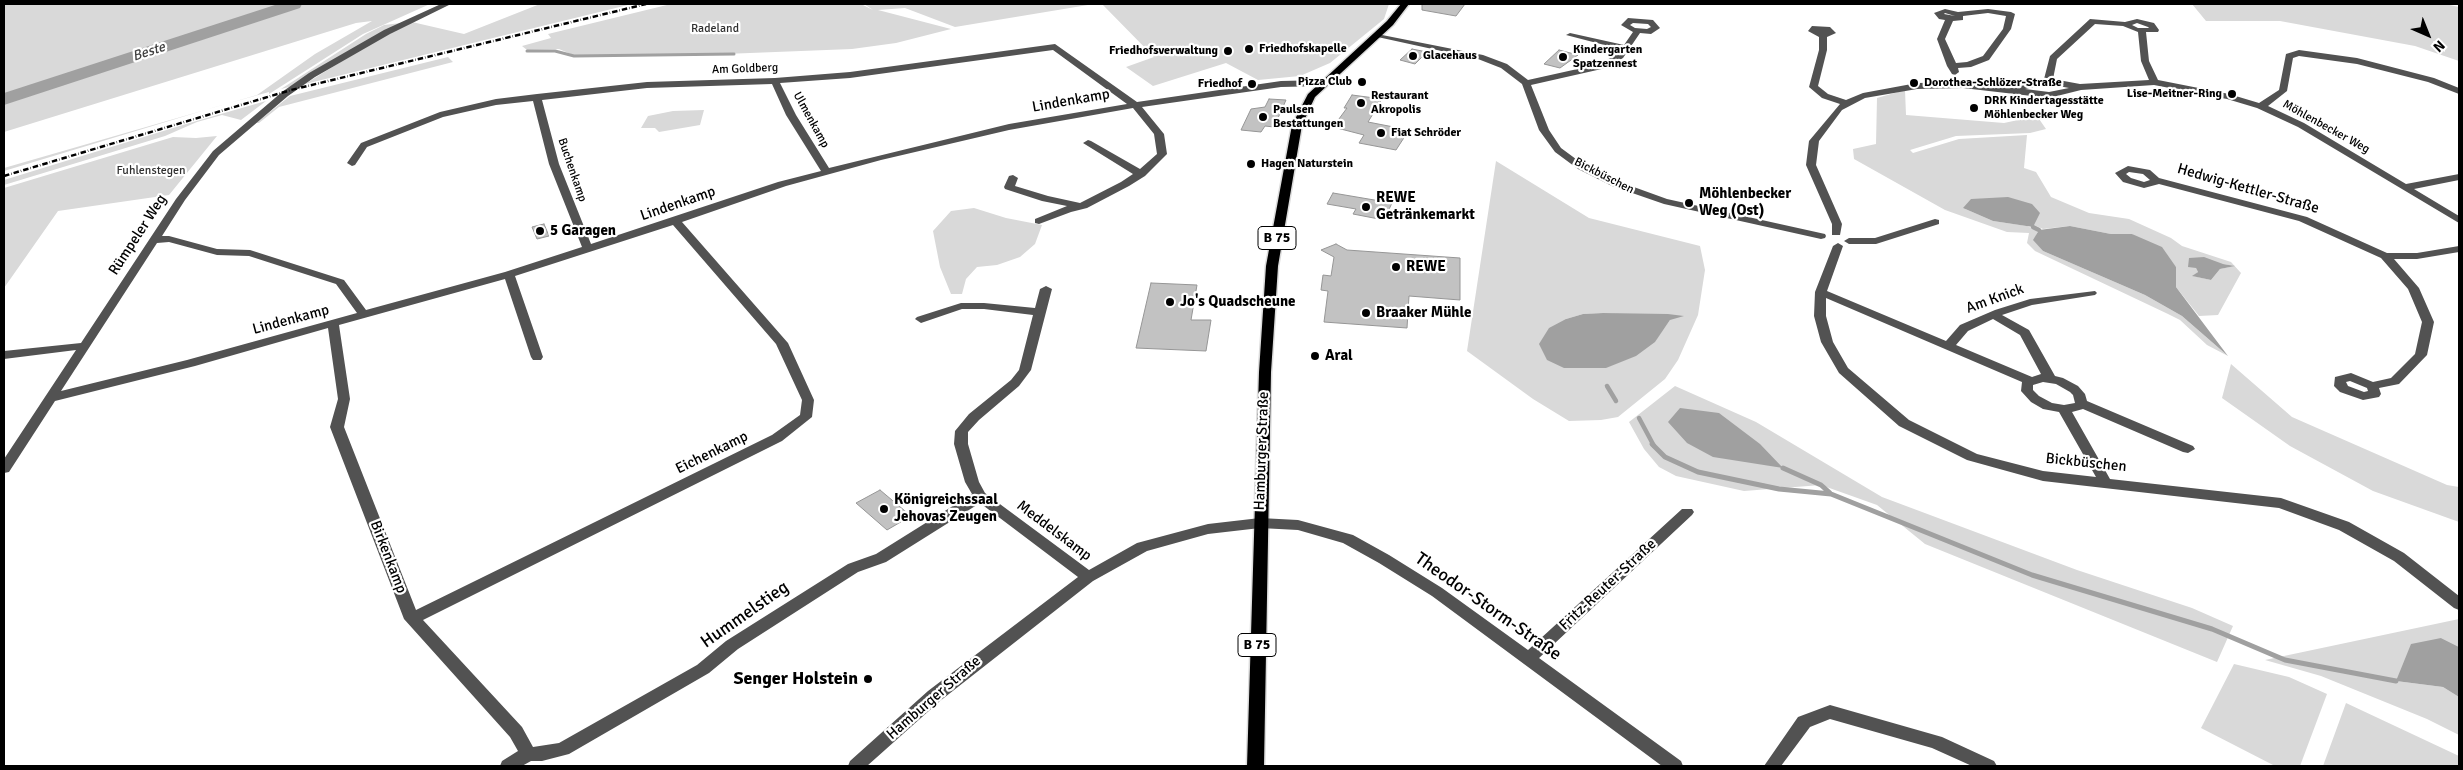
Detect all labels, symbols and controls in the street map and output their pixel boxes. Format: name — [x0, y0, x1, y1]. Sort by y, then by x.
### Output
north arrow — [2403, 10, 2453, 60]
park label: Radeland — [691, 22, 739, 36]
text: N — [2429, 37, 2448, 56]
water label: Beste — [131, 39, 167, 65]
place label: Friedhofskapelle — [1259, 42, 1347, 56]
marker: Friedhofskapelle — [1243, 43, 1255, 55]
place label: Kindergarten Spatzennest — [1573, 43, 1642, 71]
place label: Friedhofsverwaltung — [1109, 44, 1218, 58]
marker: Friedhofsverwaltung — [1222, 45, 1234, 57]
place label: Glacehaus — [1423, 49, 1477, 63]
marker: Glacehaus — [1407, 50, 1419, 62]
marker: Kindergarten Spatzennest — [1557, 51, 1569, 63]
street label: Am Goldberg — [712, 61, 778, 77]
place label: Pizza Club — [1298, 75, 1352, 89]
marker: Pizza Club — [1356, 76, 1368, 88]
place label: Dorothea-Schlözer-Straße — [1924, 76, 2062, 90]
place label: Friedhof — [1198, 77, 1242, 91]
marker: Dorothea-Schlözer-Straße — [1908, 77, 1920, 89]
marker: Friedhof — [1246, 78, 1258, 90]
street label: Lindenkamp — [1031, 85, 1111, 117]
place label: Lise-Meitner-Ring — [2127, 87, 2222, 101]
marker: Lise-Meitner-Ring — [2226, 88, 2238, 100]
place label: Restaurant Akropolis — [1371, 89, 1429, 117]
street label: Ulmenkamp — [790, 90, 832, 150]
place label: DRK Kindertagesstätte Möhlenbecker Weg — [1984, 94, 2104, 122]
marker: Restaurant Akropolis — [1355, 97, 1367, 109]
street label: Möhlenbecker Weg — [2280, 97, 2372, 157]
marker: DRK Kindertagesstätte Möhlenbecker Weg — [1968, 102, 1980, 114]
place label: Paulsen Bestattungen — [1273, 103, 1343, 131]
marker: Paulsen Bestattungen — [1257, 111, 1269, 123]
place label: Fiat Schröder — [1391, 126, 1461, 140]
marker: Fiat Schröder — [1375, 127, 1387, 139]
street label: Buchenkamp — [554, 136, 590, 204]
street label: Bickbüschen — [1572, 155, 1636, 197]
place label: Hagen Naturstein — [1261, 157, 1353, 171]
marker: Hagen Naturstein — [1245, 158, 1257, 170]
street label: Hedwig-Kettler-Straße — [2175, 160, 2321, 218]
park label: Fuhlenstegen — [116, 164, 186, 178]
street label: Lindenkamp — [638, 183, 718, 225]
place label: Möhlenbecker Weg (Ost) — [1699, 185, 1791, 220]
place label: REWE Getränkemarkt — [1376, 189, 1475, 224]
street label: Rümpeler Weg — [105, 191, 171, 279]
marker: Möhlenbecker Weg (Ost) — [1683, 197, 1695, 209]
marker: REWE Getränkemarkt — [1360, 201, 1372, 213]
place label: 5 Garagen — [550, 222, 616, 240]
marker: 5 Garagen — [534, 225, 546, 237]
road number: B 75 — [1258, 227, 1296, 250]
place label: REWE — [1406, 258, 1446, 276]
marker: REWE — [1390, 261, 1402, 273]
street label: Am Knick — [1964, 280, 2026, 318]
place label: Jo's Quadscheune — [1180, 293, 1296, 311]
marker: Jo's Quadscheune — [1164, 296, 1176, 308]
street label: Lindenkamp — [251, 301, 331, 339]
place label: Braaker Mühle — [1376, 304, 1472, 322]
marker: Braaker Mühle — [1360, 307, 1372, 319]
place label: Aral — [1325, 347, 1353, 365]
marker: Aral — [1309, 350, 1321, 362]
street label: Hamburger Straße — [1251, 391, 1273, 511]
street label: Eichenkamp — [673, 428, 751, 478]
street label: Bickbüschen — [2045, 450, 2127, 476]
place label: Königreichssaal Jehovas Zeugen — [894, 491, 998, 526]
street label: Meddelskamp — [1013, 497, 1095, 565]
marker: Königreichssaal Jehovas Zeugen — [878, 503, 890, 515]
street label: Birkenkamp — [366, 518, 410, 596]
street label: Fritz-Reuter-Straße — [1556, 535, 1660, 635]
street label: Theodor-Storm-Straße — [1411, 548, 1565, 666]
street label: Hummelstieg — [697, 577, 793, 653]
road number: B 75 — [1238, 634, 1276, 656]
street label: Hamburger Straße — [883, 652, 985, 744]
place label: Senger Holstein — [733, 668, 858, 690]
marker: Senger Holstein — [862, 673, 874, 685]

